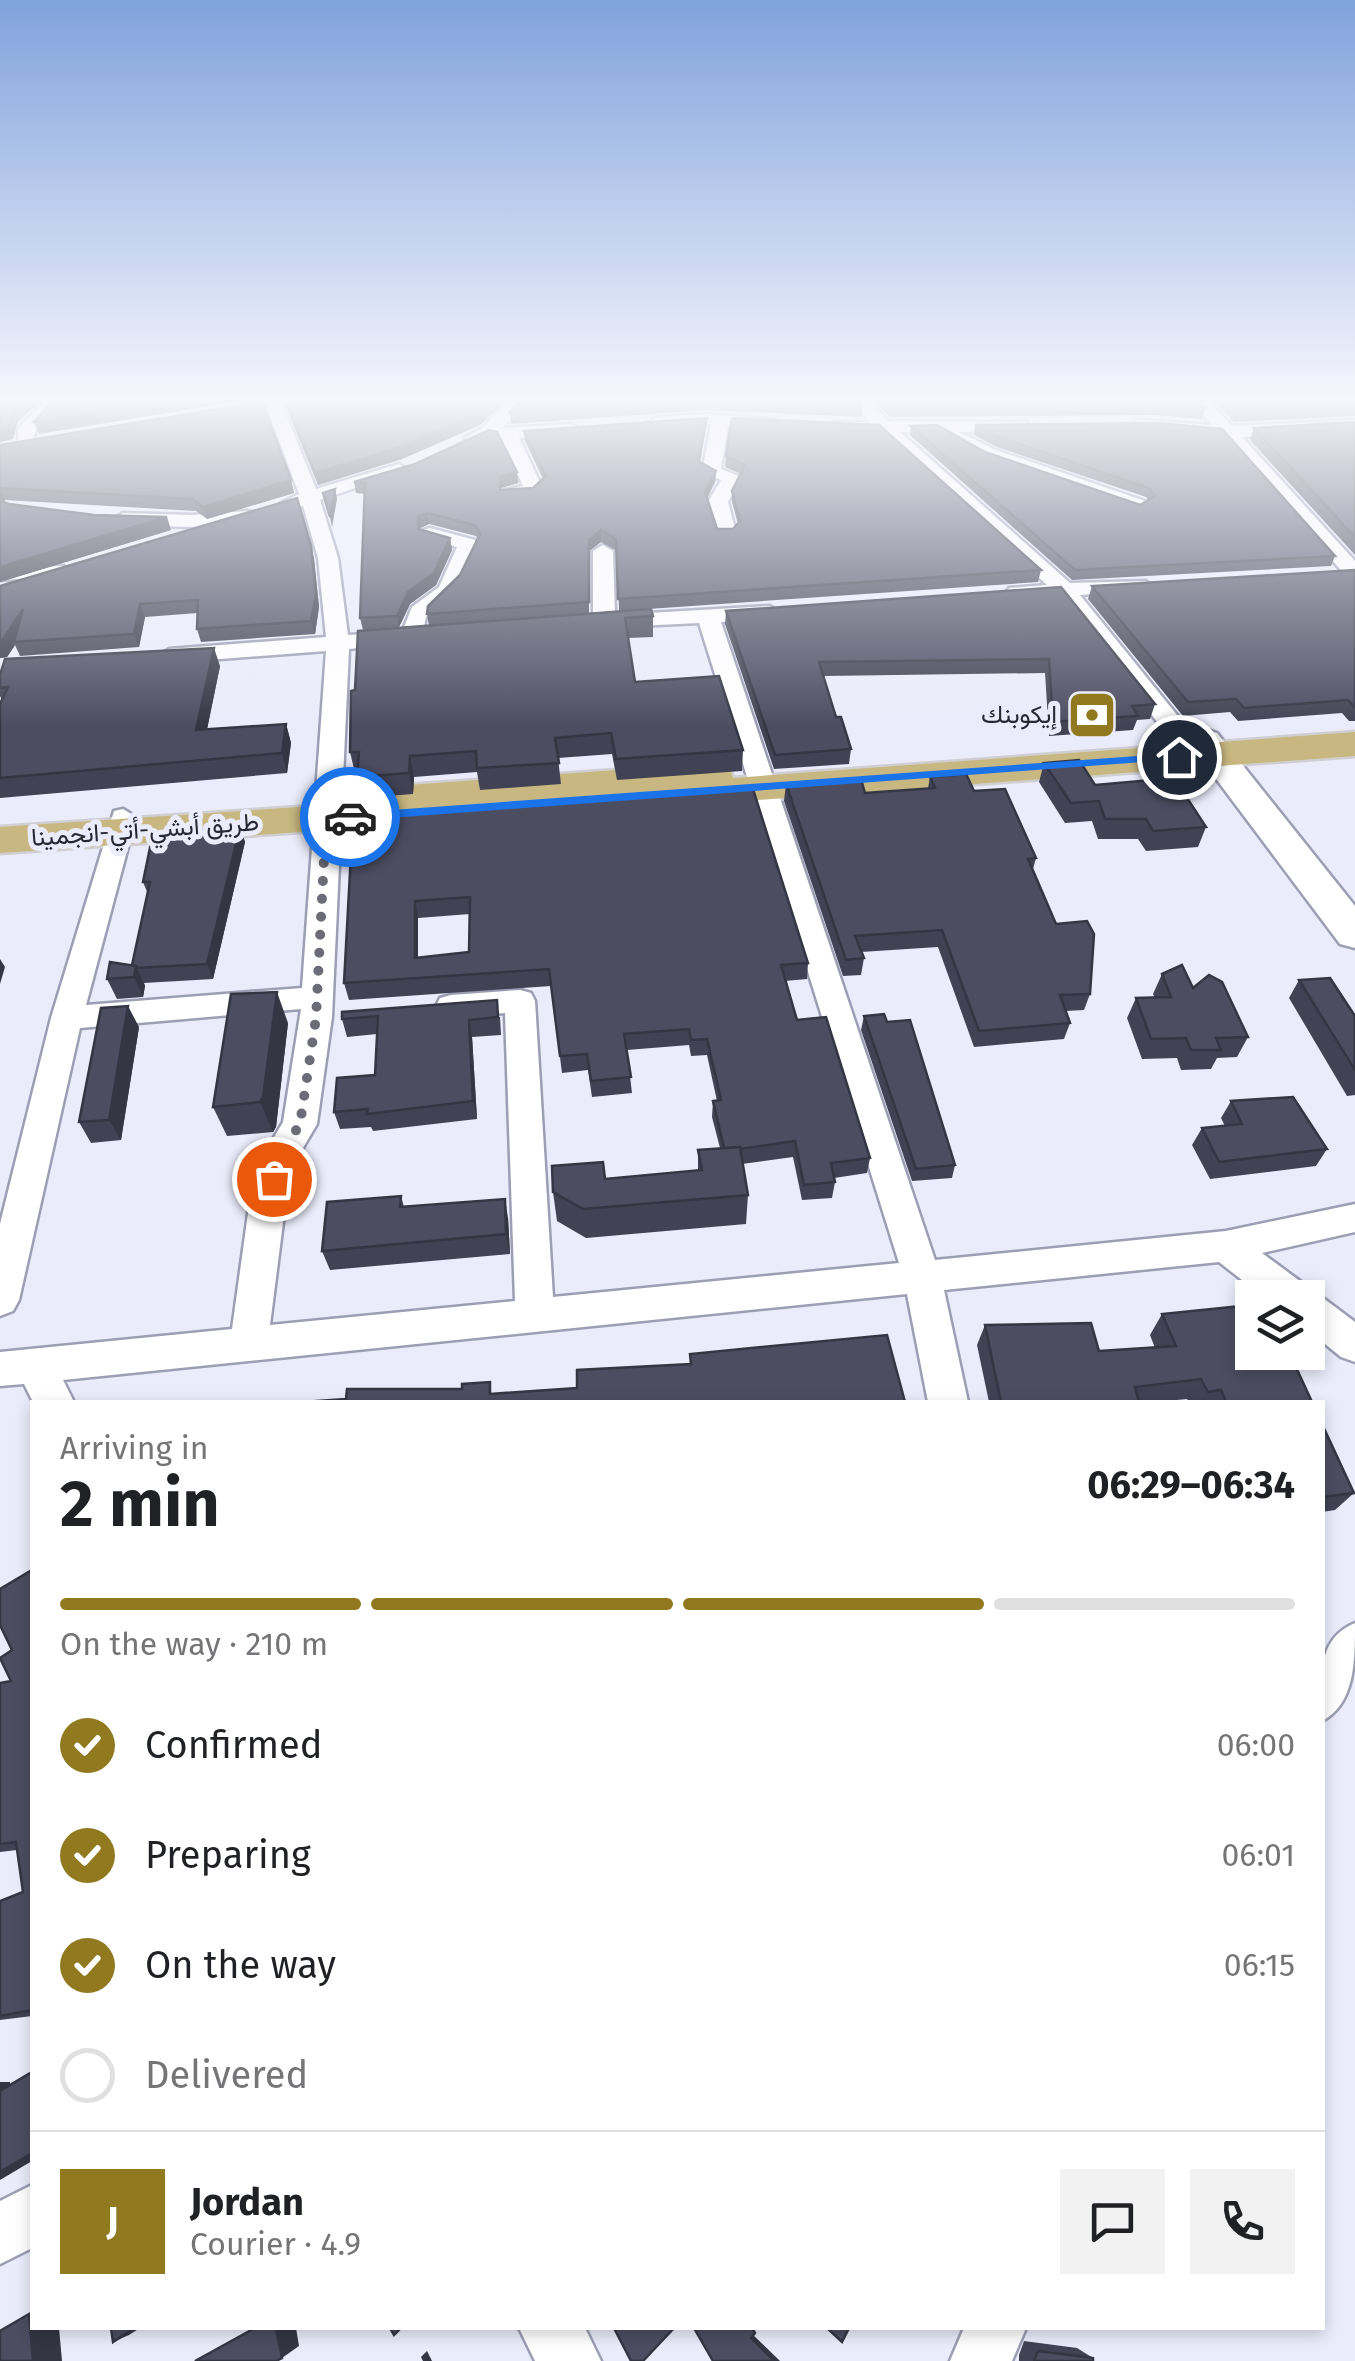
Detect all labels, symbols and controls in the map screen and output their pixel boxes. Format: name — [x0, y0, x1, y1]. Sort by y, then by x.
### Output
bank icon: إيكوبنك — [1066, 689, 1118, 741]
place label: إيكوبنك — [981, 700, 1057, 730]
pin — [1137, 715, 1222, 800]
icon: home — [1152, 730, 1207, 785]
courier — [300, 767, 400, 867]
icon: car — [323, 790, 378, 845]
street label: طريق أبشي-أتي-انجمينا — [30, 807, 260, 858]
pin — [232, 1137, 317, 1222]
icon: bag — [247, 1152, 302, 1207]
map controls — [1235, 1280, 1325, 1370]
button: layers — [1235, 1280, 1325, 1370]
text: Arriving in — [60, 1429, 208, 1467]
text: 06:29–06:34 — [1087, 1462, 1295, 1508]
text: 2 min — [60, 1465, 220, 1543]
text: On the way · 210 m — [60, 1625, 328, 1663]
icon: check — [60, 1718, 115, 1773]
text: Confirmed — [145, 1722, 323, 1768]
text: 06:00 — [1217, 1726, 1295, 1764]
icon: check — [60, 1828, 115, 1883]
text: Preparing — [145, 1832, 311, 1878]
text: 06:01 — [1221, 1836, 1295, 1874]
icon: check — [60, 1938, 115, 1993]
text: On the way — [145, 1942, 336, 1988]
text: 06:15 — [1224, 1946, 1295, 1984]
text: Delivered — [145, 2052, 308, 2098]
button: chat — [1060, 2169, 1165, 2274]
button: phone — [1190, 2169, 1295, 2274]
text: Jordan — [190, 2179, 304, 2225]
text: J — [106, 2198, 119, 2244]
text: Courier · 4.9 — [190, 2225, 361, 2263]

